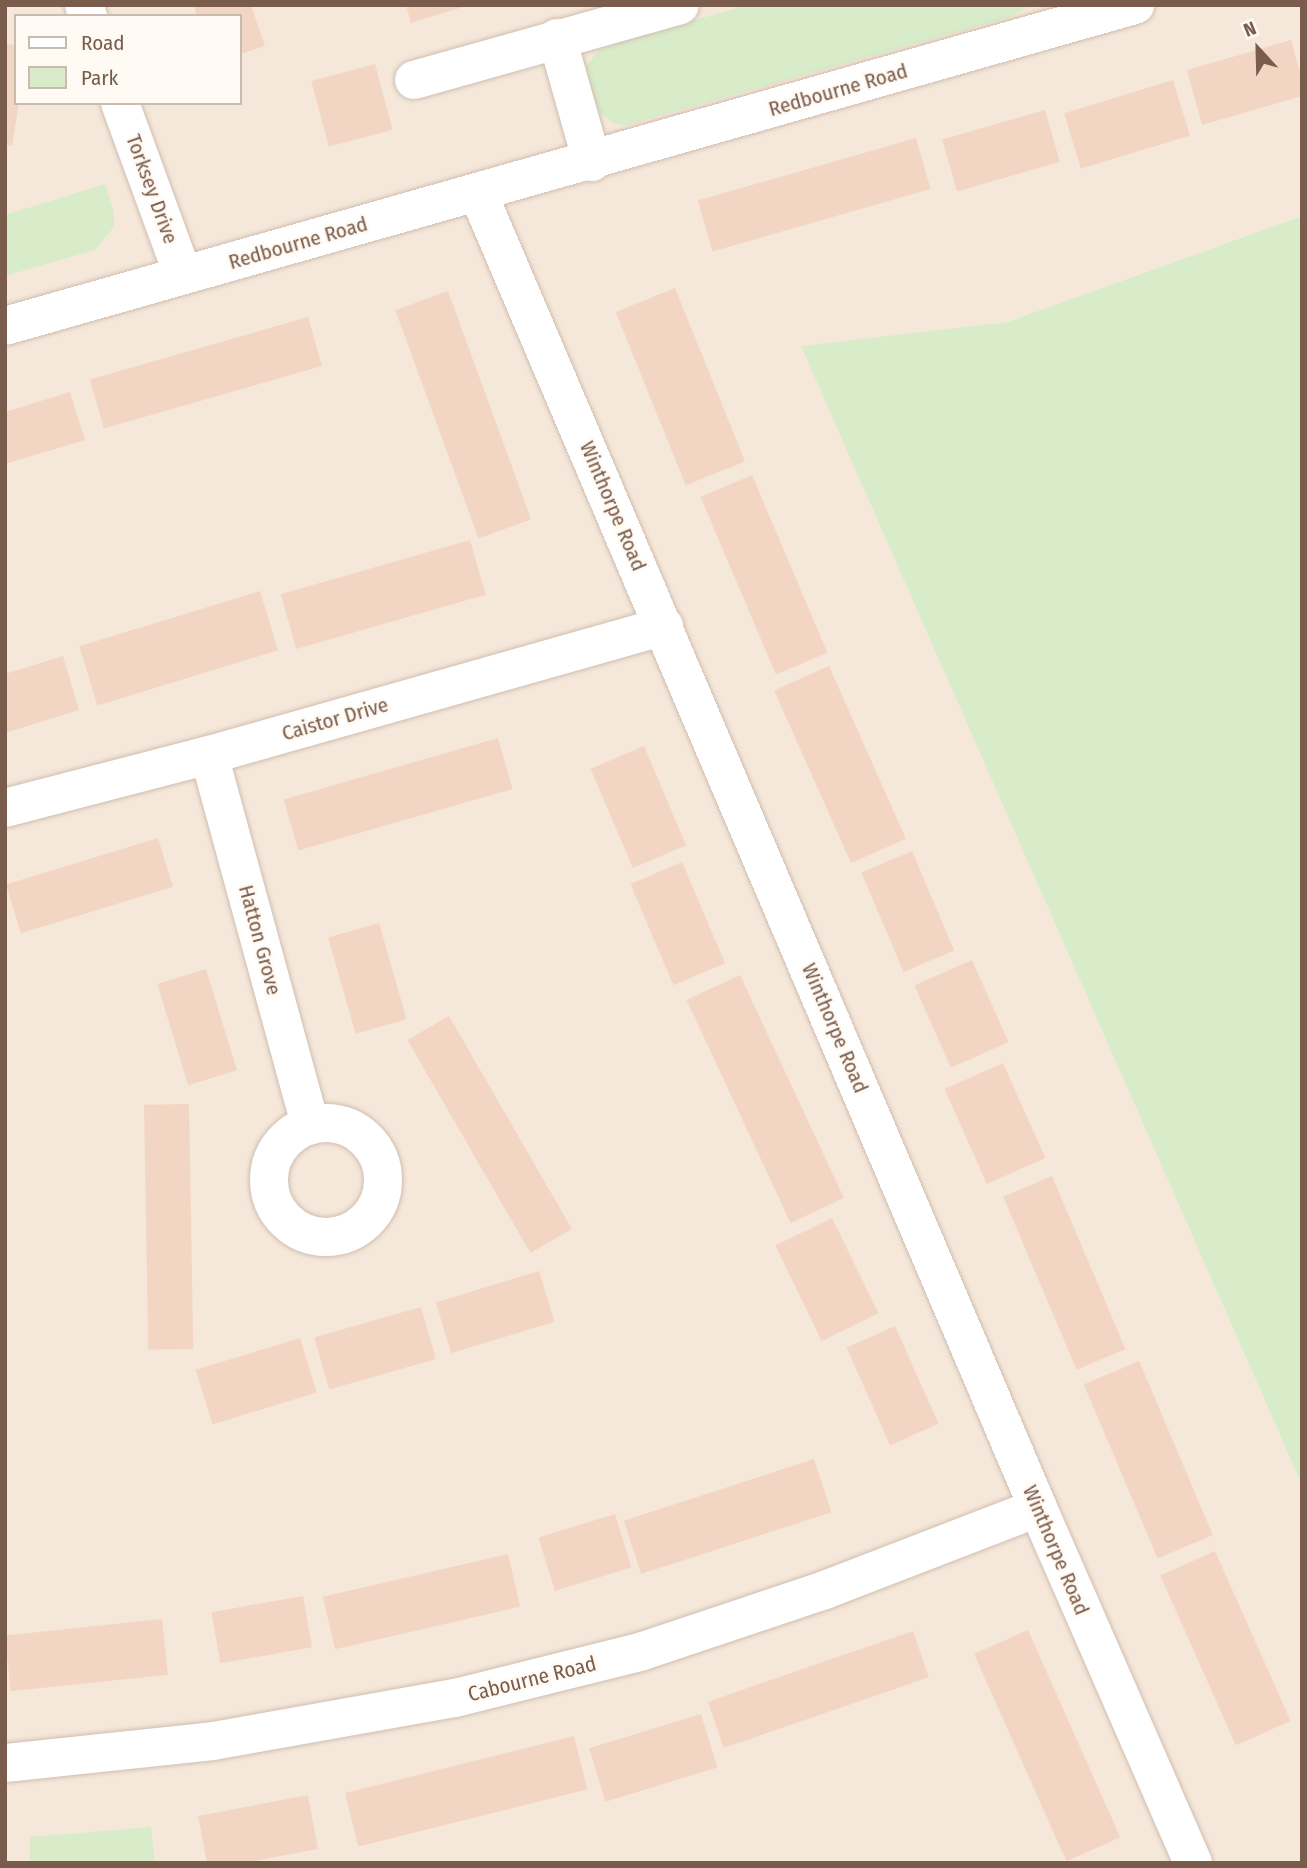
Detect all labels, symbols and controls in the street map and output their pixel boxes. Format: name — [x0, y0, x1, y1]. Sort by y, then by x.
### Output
legend — [14, 14, 242, 105]
north arrow — [1223, 14, 1293, 84]
text: N — [1240, 16, 1260, 42]
text: Road — [81, 30, 125, 56]
street label: Redbourne Road — [766, 58, 910, 122]
text: Park — [81, 65, 118, 91]
street label: Torksey Drive — [121, 131, 183, 247]
street label: Redbourne Road — [226, 211, 370, 275]
street label: Winthorpe Road — [574, 437, 652, 575]
street label: Caistor Drive — [279, 692, 391, 746]
street label: Hatton Grove — [233, 882, 287, 998]
street label: Winthorpe Road — [796, 959, 874, 1097]
street label: Winthorpe Road — [1017, 1481, 1095, 1619]
street label: Cabourne Road — [465, 1651, 599, 1707]

